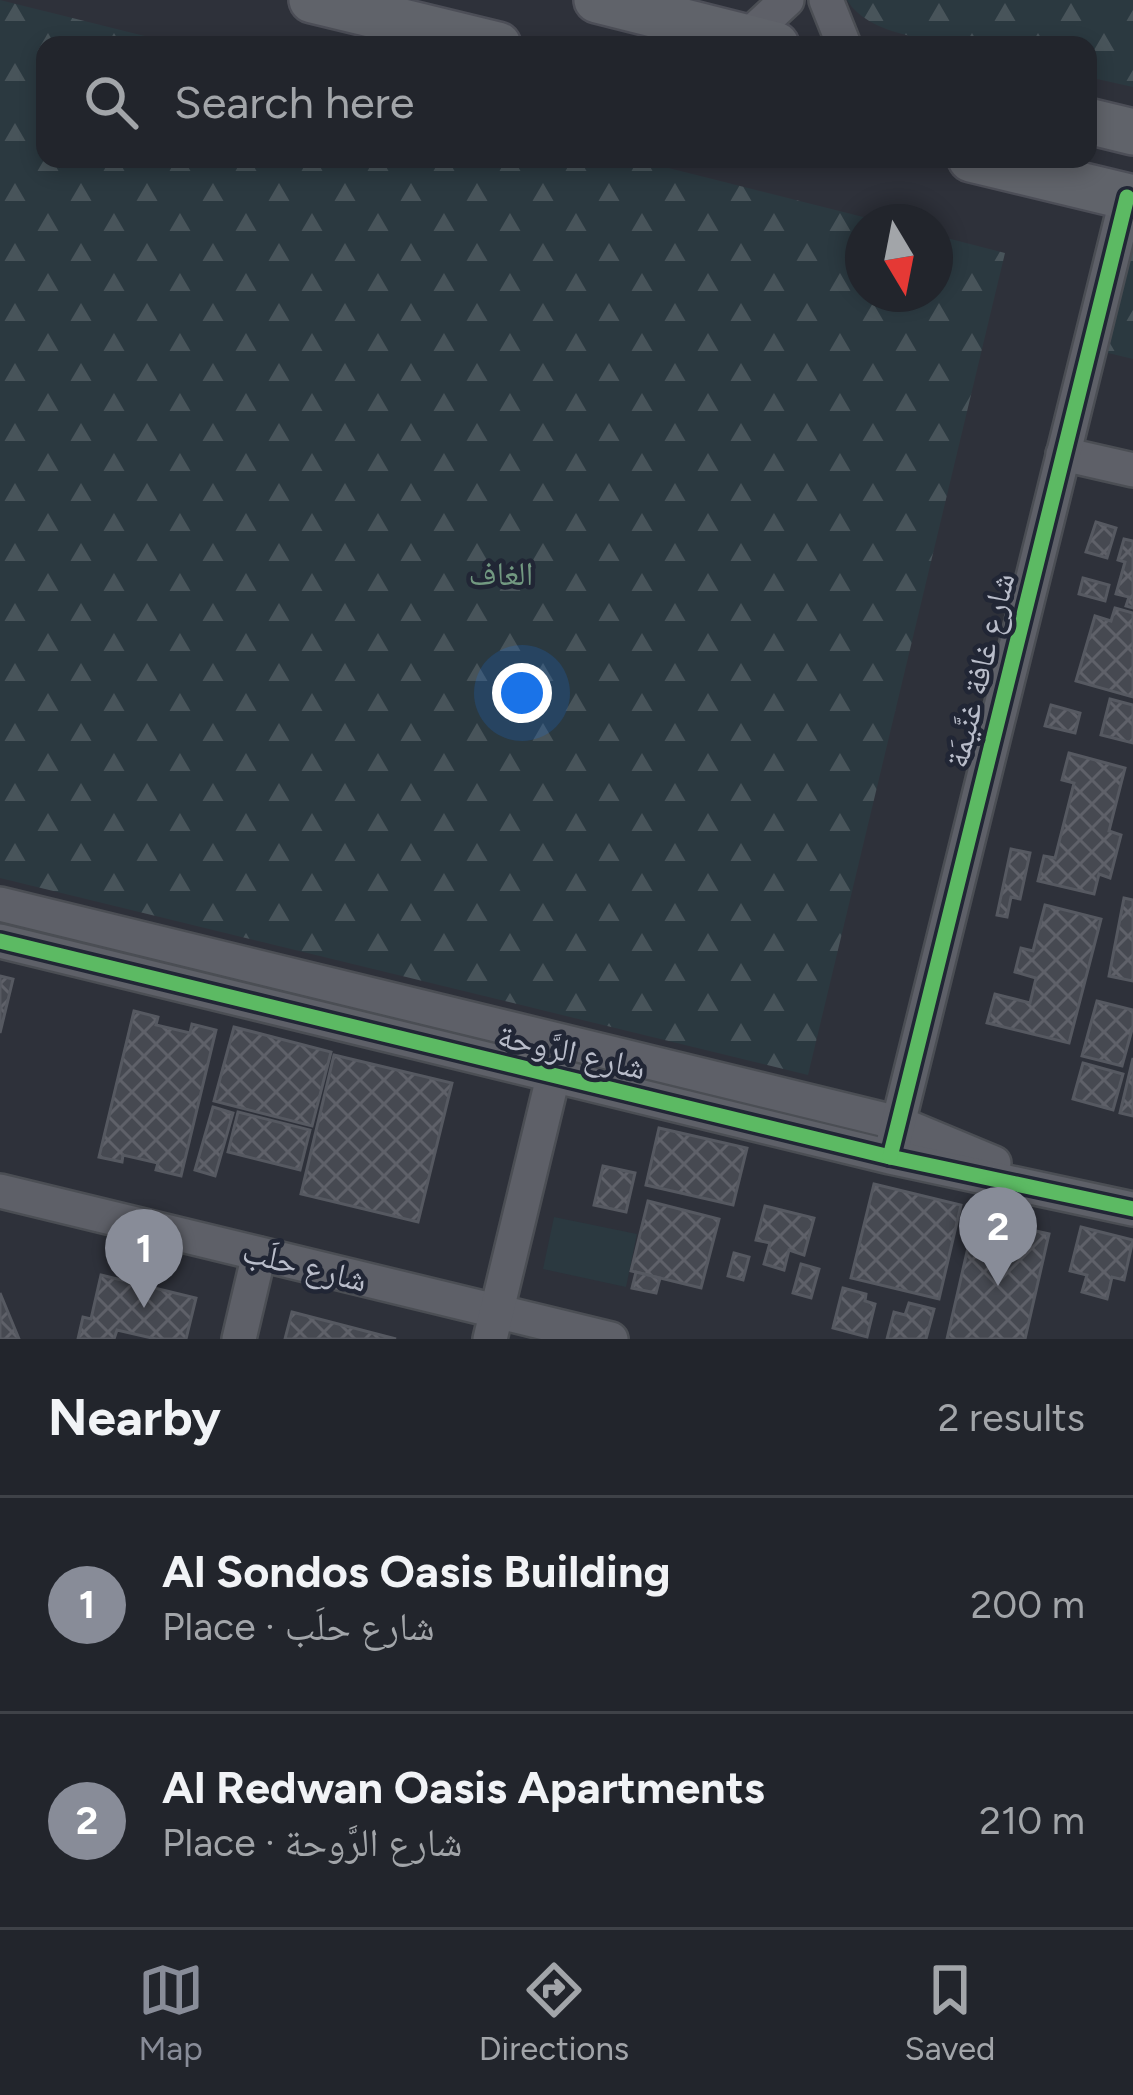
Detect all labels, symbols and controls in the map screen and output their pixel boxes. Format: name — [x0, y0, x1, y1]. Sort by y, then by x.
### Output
search box — [36, 36, 1097, 168]
icon: search — [78, 69, 144, 135]
text: Search here — [174, 75, 414, 129]
north arrow — [845, 204, 953, 312]
park label: الغاف — [469, 554, 533, 593]
street label: شارع غافة غنَّيمَة — [936, 569, 1024, 772]
your location — [492, 663, 552, 723]
street label: شارع الرَّوحة — [494, 1016, 650, 1088]
pin: 2 — [959, 1187, 1037, 1286]
pin: 1 — [105, 1209, 183, 1308]
street label: شارع حلَب — [238, 1231, 371, 1301]
text: Nearby — [48, 1387, 221, 1448]
text: 2 results — [938, 1394, 1085, 1441]
text: Al Sondos Oasis Building — [162, 1544, 671, 1598]
text: 1 — [79, 1581, 95, 1628]
text: 200 m — [970, 1581, 1085, 1628]
text: Place · شارع حلَب — [162, 1603, 435, 1650]
text: Al Redwan Oasis Apartments — [162, 1760, 765, 1814]
text: 2 — [76, 1797, 98, 1844]
text: 210 m — [979, 1797, 1085, 1844]
text: Place · شارع الرَّوحة — [162, 1819, 462, 1866]
tab: Map — [138, 1957, 204, 2068]
tab: Directions — [479, 1957, 629, 2068]
tab: Saved — [904, 1957, 995, 2068]

